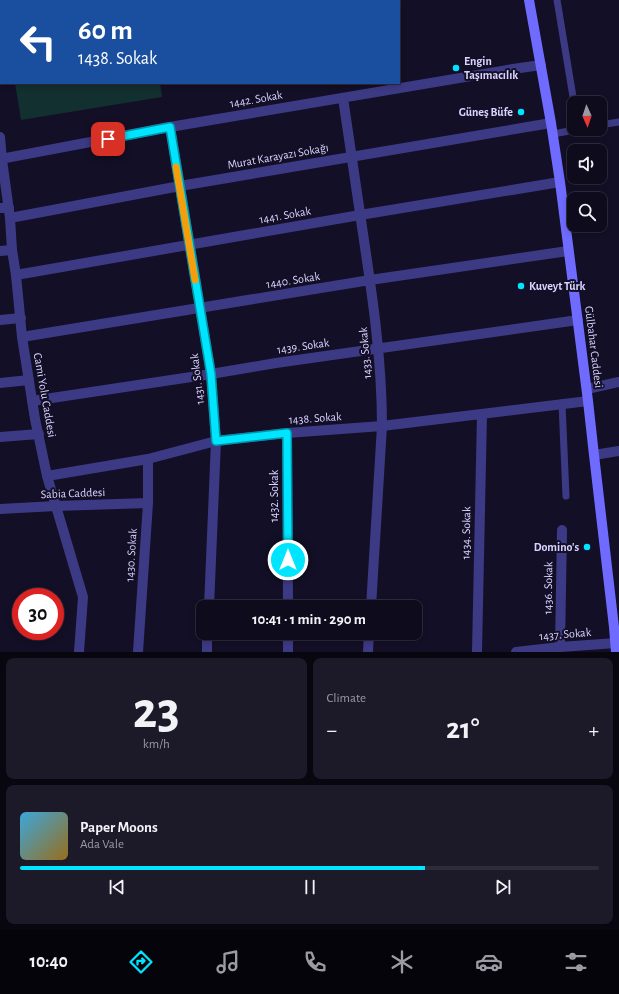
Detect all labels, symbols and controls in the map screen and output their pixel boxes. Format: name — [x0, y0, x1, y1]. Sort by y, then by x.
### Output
icon: left — [12, 16, 64, 68]
text: 60 m — [78, 17, 133, 45]
text: 1438. Sokak — [78, 50, 157, 68]
place label: Engin Taşımacılık — [464, 55, 518, 81]
marker: Engin Taşımacılık — [451, 63, 461, 73]
street label: 1442. Sokak — [229, 88, 284, 110]
north arrow — [567, 96, 607, 136]
map controls — [567, 96, 607, 232]
place label: Güneş Büfe — [459, 106, 513, 118]
marker: Güneş Büfe — [516, 107, 526, 117]
pin — [91, 122, 125, 156]
icon: arrive — [97, 128, 119, 150]
street label: Murat Karayazı Sokağı — [226, 141, 330, 172]
button: sound — [567, 144, 607, 184]
button: search — [567, 192, 607, 232]
street label: 1441. Sokak — [258, 204, 312, 225]
street label: 1440. Sokak — [265, 270, 321, 290]
place label: Kuveyt Türk — [529, 280, 586, 293]
marker: Kuveyt Türk — [516, 281, 526, 291]
street label: Gülbahar Caddesi — [583, 305, 605, 389]
street label: 1433. Sokak — [357, 326, 373, 379]
street label: 1439. Sokak — [276, 336, 330, 356]
street label: Cami Yolu Caddesi — [32, 352, 58, 438]
street label: 1431. Sokak — [188, 352, 206, 405]
street label: 1438. Sokak — [288, 410, 342, 426]
street label: 1432. Sokak — [268, 469, 280, 522]
street label: Sabia Caddesi — [40, 486, 106, 500]
street label: 1434. Sokak — [460, 506, 472, 560]
street label: 1430. Sokak — [123, 527, 139, 582]
position arrow — [267, 539, 309, 581]
place label: Domino's — [534, 541, 579, 553]
marker: Domino's — [582, 542, 592, 552]
street label: 1436. Sokak — [542, 561, 554, 614]
speed limit sign: 30 — [12, 588, 64, 640]
text: 10:41 · 1 min · 290 m — [252, 612, 366, 627]
street label: 1437. Sokak — [539, 626, 592, 642]
text: 23 — [133, 685, 180, 737]
text: Climate — [327, 692, 366, 705]
text: 21° — [446, 714, 480, 744]
text: − — [327, 719, 337, 741]
text: + — [588, 719, 599, 741]
text: km/h — [143, 738, 170, 751]
text: Paper Moons — [80, 820, 158, 835]
text: Ada Vale — [80, 838, 124, 851]
icon: previous — [106, 876, 128, 898]
icon: pause — [299, 876, 321, 898]
icon: next — [492, 876, 514, 898]
icon: directions — [127, 948, 155, 976]
icon: music — [214, 948, 242, 976]
icon: phone — [301, 948, 329, 976]
icon: climate — [388, 948, 416, 976]
icon: car — [475, 948, 503, 976]
icon: filters — [562, 948, 590, 976]
text: 10:40 — [29, 953, 68, 971]

